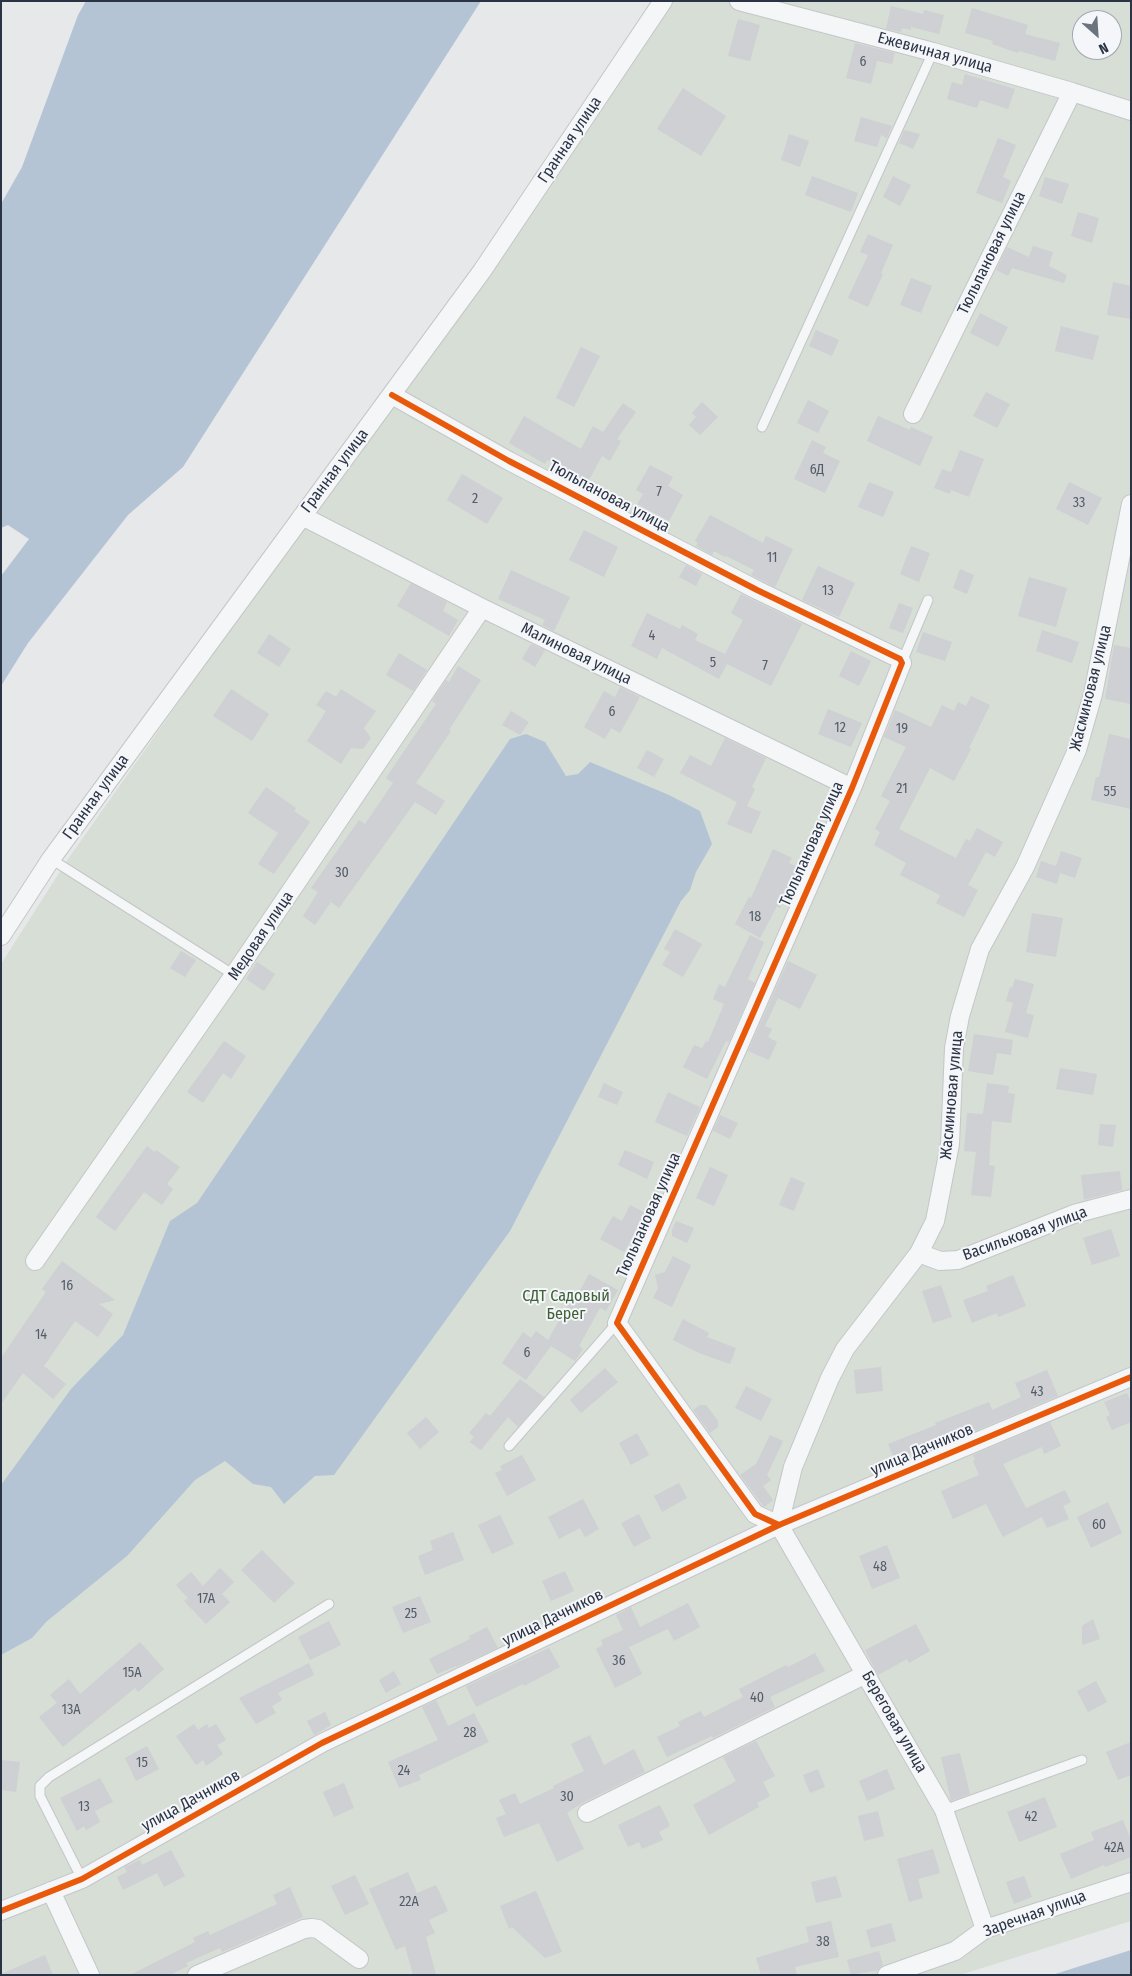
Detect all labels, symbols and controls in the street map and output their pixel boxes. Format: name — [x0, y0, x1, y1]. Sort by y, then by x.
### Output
north arrow — [1072, 10, 1122, 60]
street label: Ежевичная улица — [875, 28, 995, 78]
text: N — [1096, 39, 1111, 58]
house number: 6 — [860, 54, 866, 70]
street label: Гранная улица — [534, 93, 606, 187]
street label: Тюльпановая улица — [954, 188, 1030, 318]
street label: Гранная улица — [297, 425, 373, 517]
street label: Тюльпановая улица — [545, 457, 673, 537]
house number: 6Д — [810, 462, 824, 478]
house number: 7 — [656, 484, 662, 500]
house number: 2 — [472, 491, 478, 507]
house number: 33 — [1073, 495, 1085, 511]
house number: 11 — [767, 550, 777, 566]
house number: 13 — [822, 583, 834, 599]
street label: Малиновая улица — [518, 619, 634, 689]
street label: Жасминовая улица — [1066, 623, 1116, 753]
house number: 4 — [649, 628, 655, 644]
house number: 5 — [710, 655, 716, 671]
house number: 7 — [762, 658, 768, 674]
house number: 6 — [609, 704, 615, 720]
house number: 12 — [834, 720, 846, 736]
house number: 19 — [896, 721, 908, 737]
street label: Гранная улица — [59, 751, 133, 843]
street label: Тюльпановая улица — [776, 779, 848, 909]
house number: 21 — [896, 781, 908, 797]
house number: 55 — [1104, 784, 1116, 800]
house number: 30 — [335, 865, 349, 881]
street label: Медовая улица — [224, 888, 298, 984]
house number: 18 — [749, 909, 761, 925]
street label: Жасминовая улица — [937, 1030, 967, 1160]
street label: Тюльпановая улица — [613, 1150, 685, 1280]
street label: Васильковая улица — [960, 1203, 1090, 1265]
house number: 16 — [61, 1278, 73, 1294]
park label: СДТ Садовый Берег — [522, 1287, 610, 1325]
house number: 14 — [35, 1327, 47, 1343]
house number: 6 — [524, 1345, 530, 1361]
house number: 43 — [1031, 1384, 1043, 1400]
street label: улица Дачников — [868, 1420, 976, 1480]
house number: 60 — [1092, 1517, 1106, 1533]
house number: 48 — [873, 1559, 887, 1575]
street label: улица Дачников — [500, 1585, 606, 1651]
house number: 17А — [197, 1591, 215, 1607]
house number: 25 — [405, 1606, 417, 1622]
house number: 36 — [612, 1653, 626, 1669]
house number: 15А — [122, 1665, 142, 1681]
street label: Береговая улица — [857, 1668, 931, 1776]
house number: 40 — [750, 1690, 764, 1706]
house number: 13А — [61, 1702, 81, 1718]
house number: 28 — [463, 1725, 477, 1741]
house number: 15 — [136, 1755, 148, 1771]
house number: 24 — [398, 1763, 410, 1779]
street label: улица Дачников — [138, 1766, 244, 1836]
house number: 30 — [560, 1789, 574, 1805]
house number: 13 — [78, 1799, 90, 1815]
house number: 42 — [1025, 1809, 1037, 1825]
house number: 42А — [1104, 1840, 1124, 1856]
street label: Заречная улица — [981, 1887, 1089, 1941]
house number: 22А — [399, 1894, 419, 1910]
house number: 38 — [816, 1934, 830, 1950]

